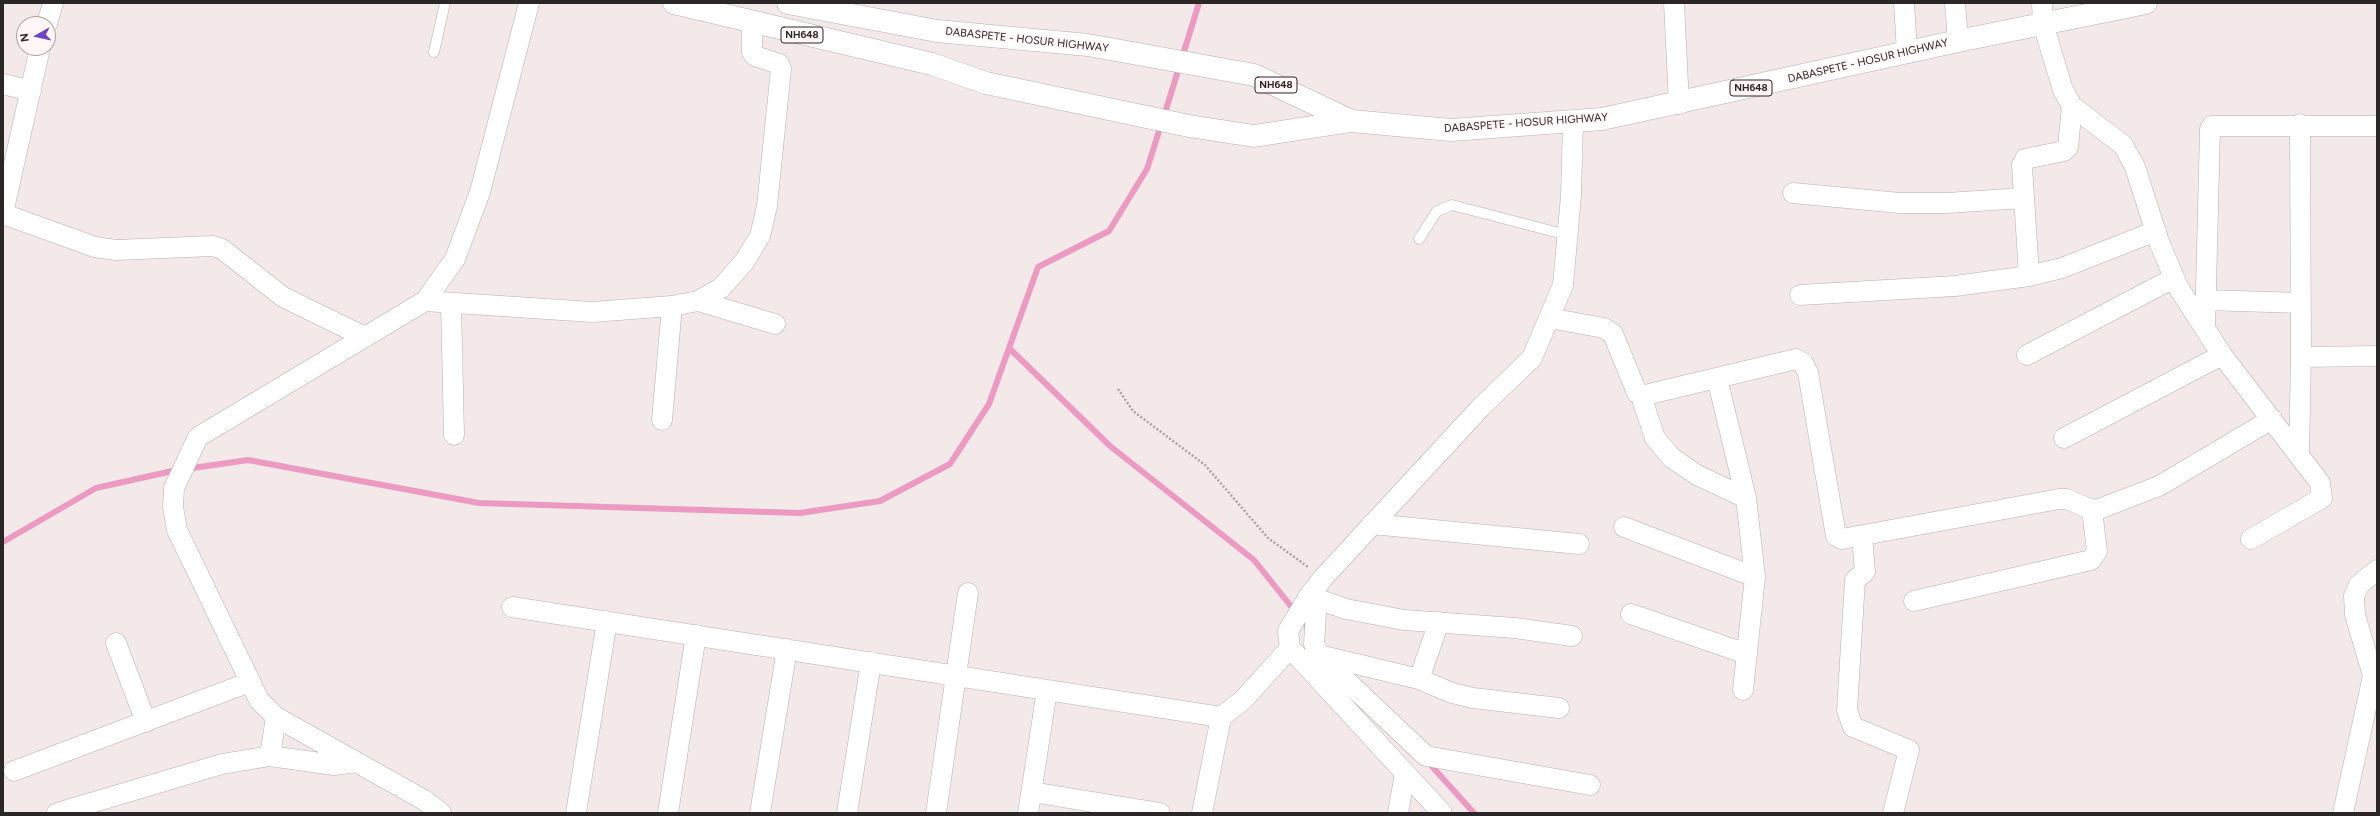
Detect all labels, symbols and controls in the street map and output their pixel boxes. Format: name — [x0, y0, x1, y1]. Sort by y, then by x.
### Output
north arrow — [16, 16, 56, 56]
street label: DABASPETE - HOSUR HIGHWAY — [945, 25, 1109, 55]
road number: NH648 — [781, 27, 823, 43]
text: N — [18, 32, 32, 43]
street label: DABASPETE - HOSUR HIGHWAY — [1786, 36, 1950, 86]
road number: NH648 — [1255, 77, 1297, 93]
road number: NH648 — [1730, 80, 1772, 96]
street label: DABASPETE - HOSUR HIGHWAY — [1444, 111, 1608, 135]

